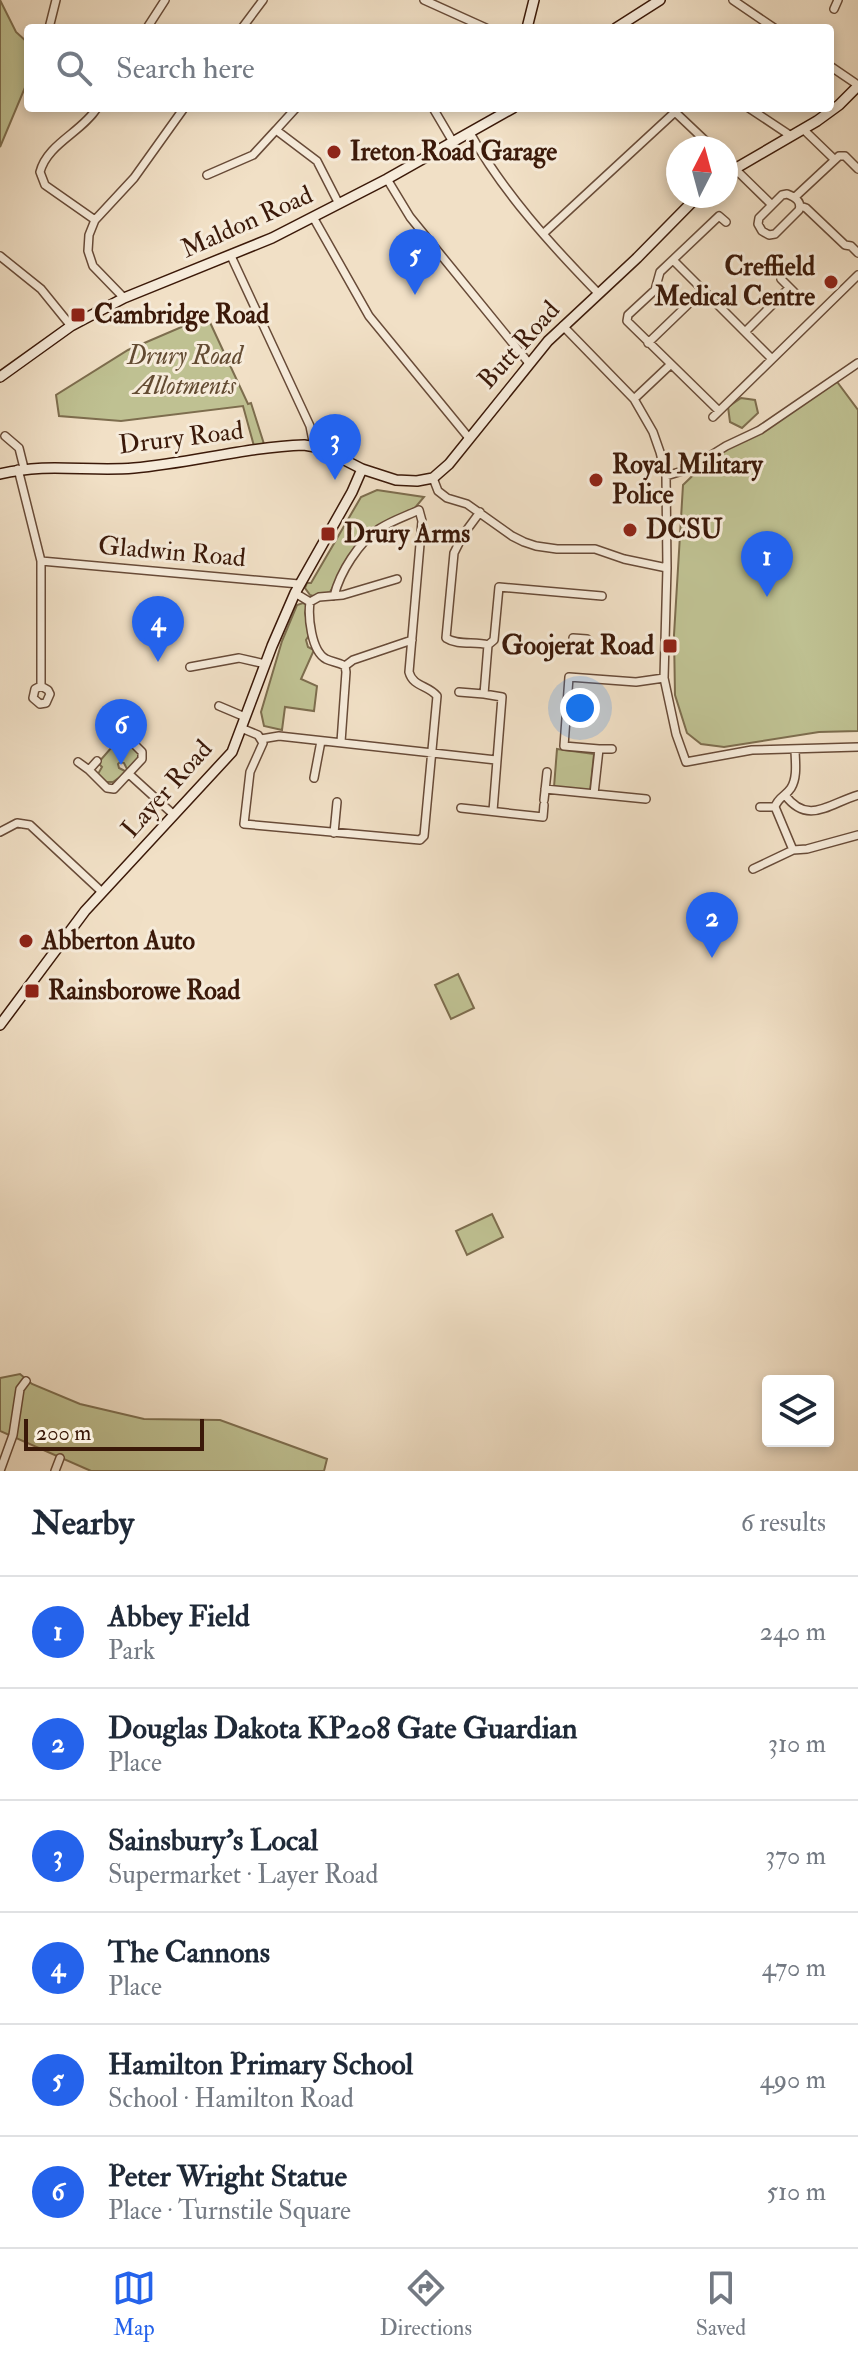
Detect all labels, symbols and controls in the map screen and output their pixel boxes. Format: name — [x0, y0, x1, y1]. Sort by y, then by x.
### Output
search box — [24, 24, 834, 112]
icon: search — [52, 46, 96, 90]
text: Search here — [116, 50, 255, 87]
place label: Ireton Road Garage — [350, 136, 557, 169]
north arrow — [666, 136, 738, 208]
marker: Ireton Road Garage — [325, 143, 343, 161]
street label: Maldon Road — [176, 179, 318, 265]
pin: 5 — [389, 229, 441, 295]
place label: Creffield Medical Centre — [653, 251, 815, 313]
marker: Creffield Medical Centre — [822, 273, 840, 291]
street label: Butt Road — [471, 294, 567, 395]
place label: Cambridge Road — [94, 299, 269, 332]
marker: Cambridge Road — [69, 306, 87, 324]
park label: Drury Road Allotments — [126, 340, 245, 402]
street label: Drury Road — [117, 414, 245, 462]
pin: 3 — [309, 414, 361, 480]
place label: Royal Military Police — [612, 449, 764, 511]
marker: Royal Military Police — [587, 471, 605, 489]
place label: DCSU — [646, 514, 723, 546]
place label: Drury Arms — [344, 518, 470, 551]
marker: DCSU — [621, 521, 639, 539]
marker: Drury Arms — [319, 525, 337, 543]
street label: Gladwin Road — [97, 530, 247, 574]
pin: 1 — [741, 531, 793, 597]
pin: 4 — [132, 596, 184, 662]
place label: Goojerat Road — [502, 630, 654, 662]
marker: Goojerat Road — [661, 637, 679, 655]
your location — [560, 688, 600, 728]
pin: 6 — [95, 699, 147, 765]
street label: Layer Road — [115, 733, 219, 845]
pin: 2 — [686, 892, 738, 958]
place label: Abberton Auto — [41, 925, 195, 957]
marker: Abberton Auto — [17, 932, 35, 950]
place label: Rainsborowe Road — [48, 975, 241, 1007]
marker: Rainsborowe Road — [23, 982, 41, 1000]
map controls — [762, 1375, 834, 1447]
button: layers — [762, 1375, 834, 1447]
scale bar — [24, 1415, 204, 1451]
text: 200 m — [36, 1419, 91, 1447]
text: Nearby — [32, 1502, 134, 1545]
text: 6 results — [741, 1507, 826, 1539]
text: Abbey Field — [108, 1598, 250, 1635]
text: 1 — [53, 1616, 63, 1648]
text: 240 m — [760, 1616, 826, 1648]
text: Park — [108, 1635, 155, 1667]
text: Douglas Dakota KP208 Gate Guardian — [108, 1710, 577, 1747]
text: 2 — [51, 1728, 65, 1760]
text: 310 m — [768, 1728, 826, 1760]
text: Place — [108, 1747, 162, 1779]
text: Sainsbury's Local — [108, 1822, 318, 1859]
text: 3 — [53, 1840, 63, 1872]
text: 370 m — [765, 1840, 826, 1872]
text: Supermarket · Layer Road — [108, 1859, 378, 1891]
text: The Cannons — [108, 1934, 270, 1971]
text: 4 — [51, 1952, 65, 1984]
text: 470 m — [762, 1952, 826, 1984]
text: Place — [108, 1971, 162, 2003]
text: Hamilton Primary School — [108, 2046, 413, 2083]
text: 5 — [52, 2064, 64, 2096]
text: 490 m — [760, 2064, 826, 2096]
text: School · Hamilton Road — [108, 2083, 354, 2115]
text: Peter Wright Statue — [108, 2158, 347, 2195]
text: 6 — [51, 2176, 65, 2208]
text: 510 m — [766, 2176, 826, 2208]
text: Place · Turnstile Square — [108, 2195, 351, 2227]
tab: Map — [112, 2266, 156, 2342]
tab: Directions — [380, 2266, 472, 2342]
tab: Saved — [696, 2266, 746, 2342]

